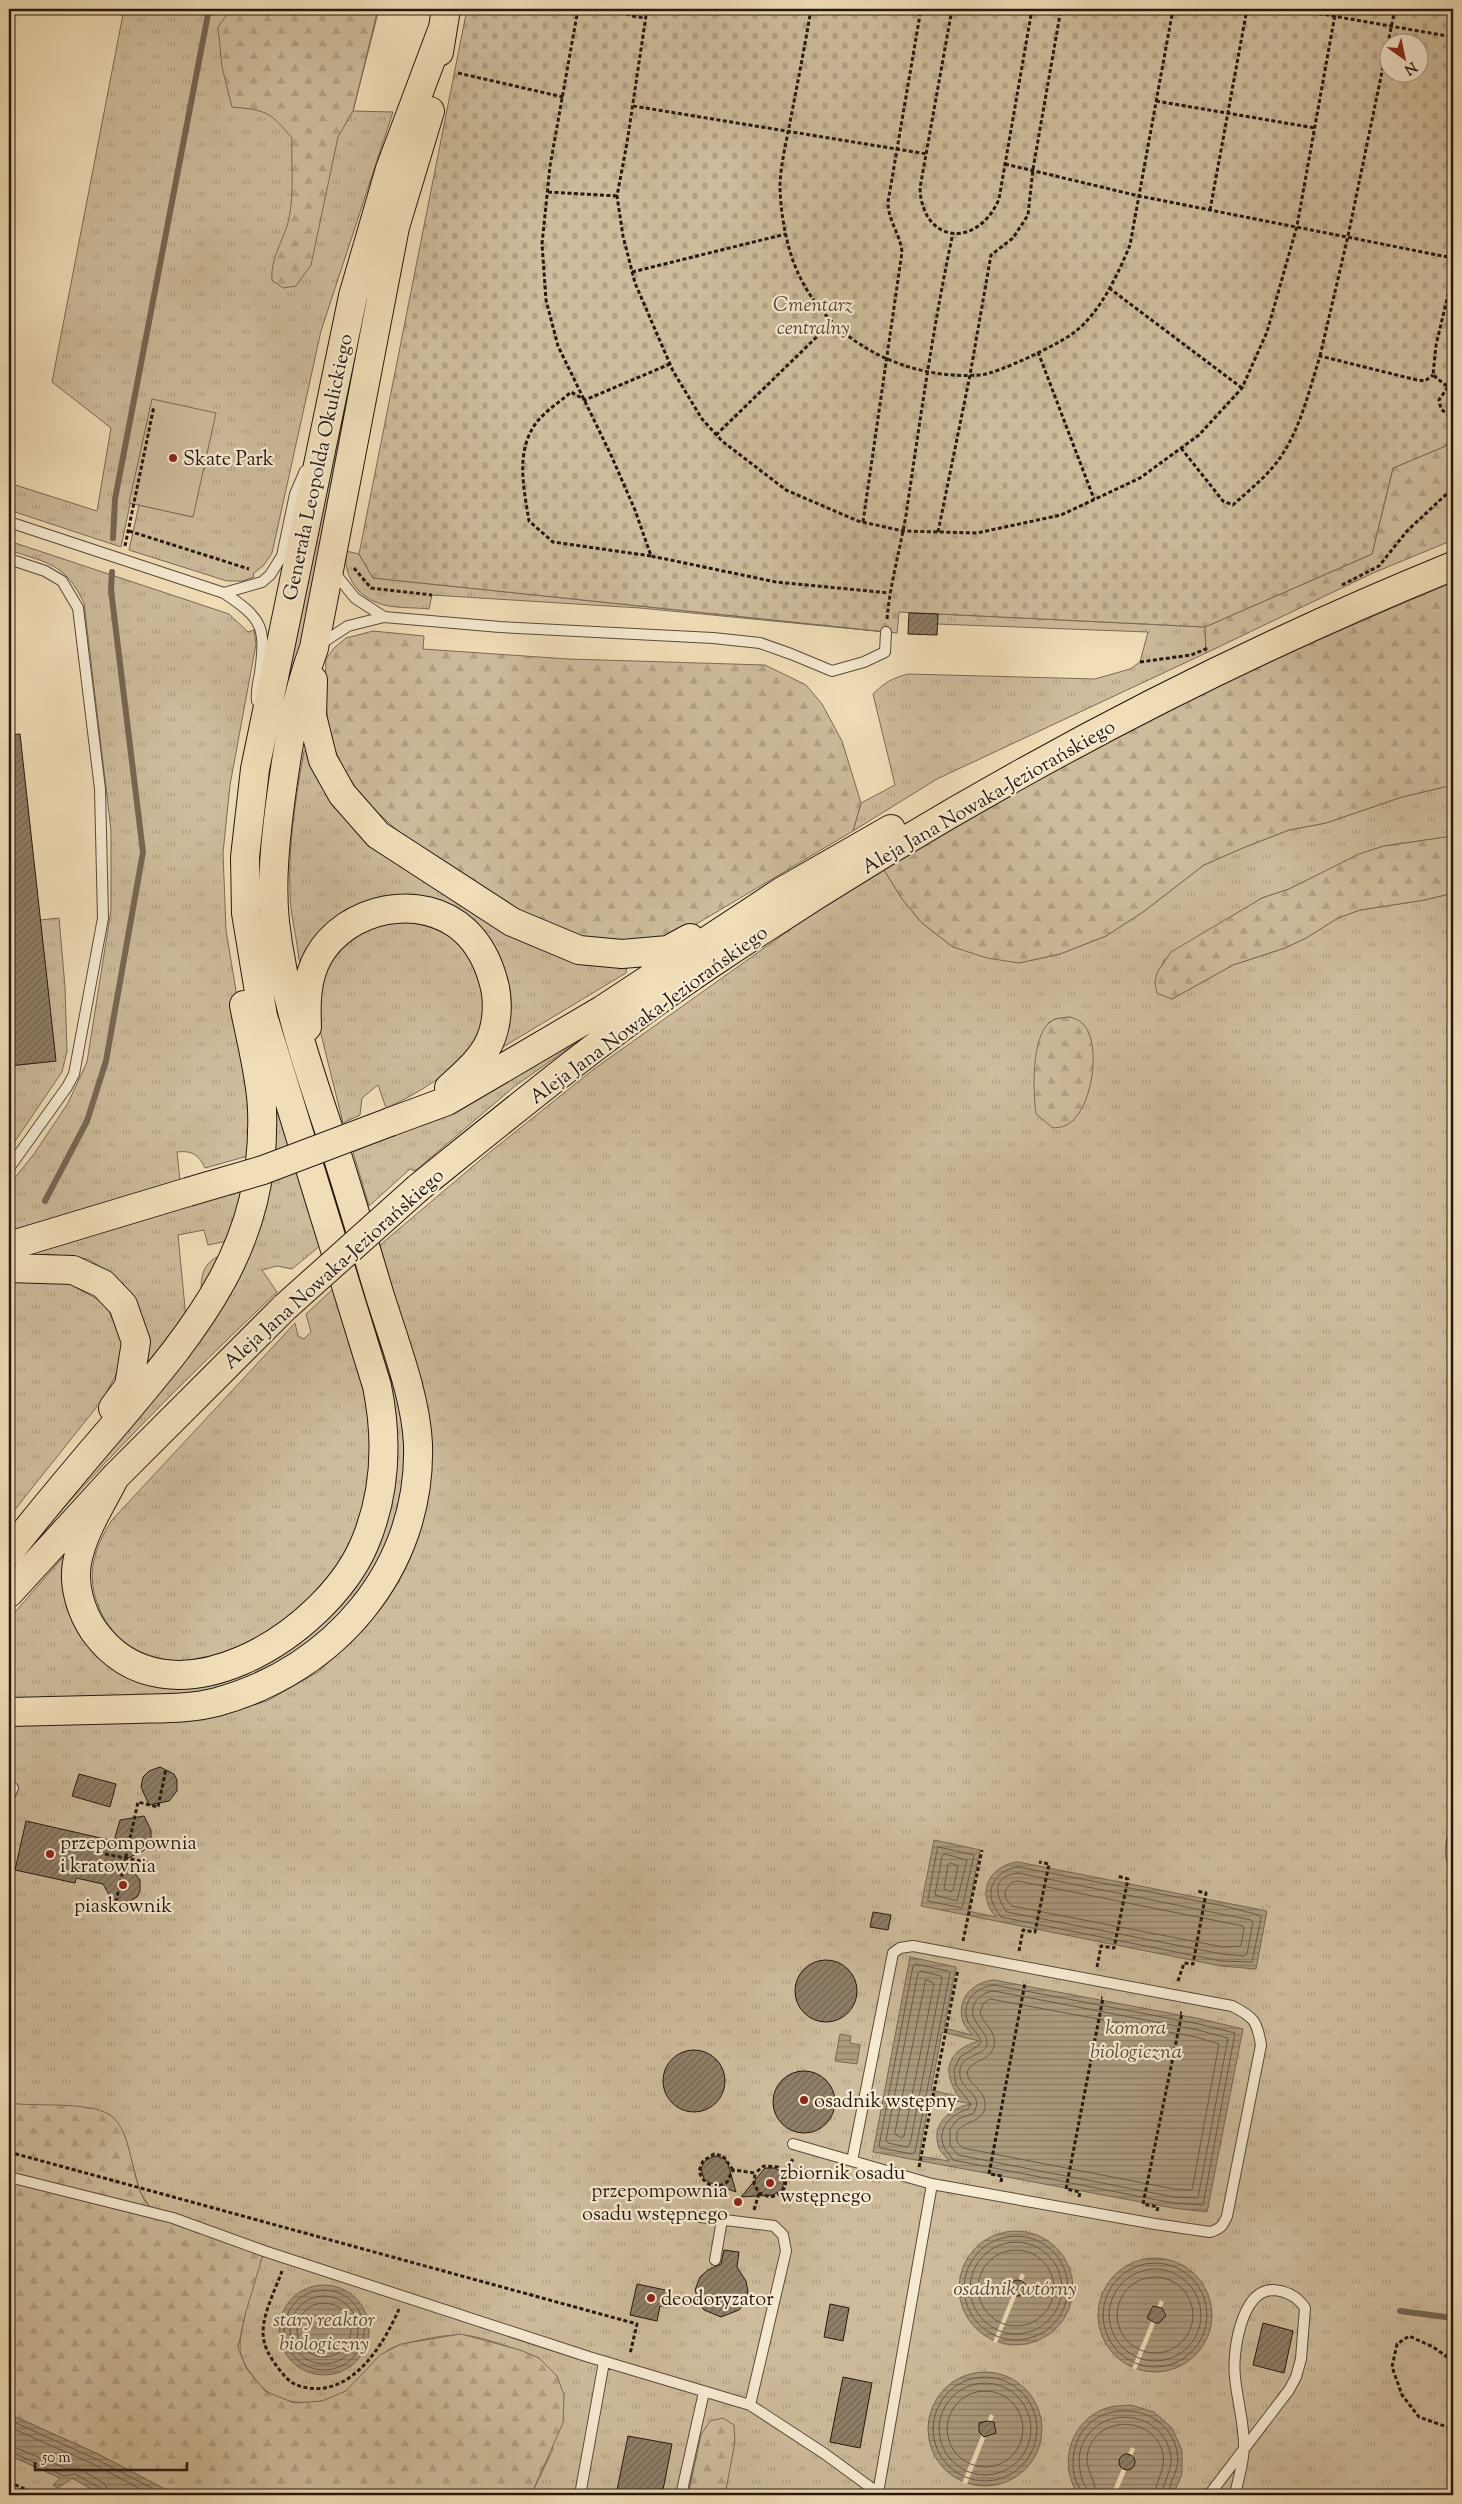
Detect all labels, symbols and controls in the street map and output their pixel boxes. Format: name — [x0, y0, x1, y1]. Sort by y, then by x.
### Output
north arrow — [1380, 32, 1430, 82]
text: N — [1400, 56, 1420, 79]
park label: Cmentarz centralny — [773, 292, 853, 344]
street label: Generała Leopolda Okulickiego — [277, 331, 362, 604]
place label: Skate Park — [183, 446, 274, 475]
marker: Skate Park — [167, 452, 179, 464]
street label: Aleja Jana Nowaka-Jeziorańskiego — [857, 713, 1121, 883]
street label: Aleja Jana Nowaka-Jeziorańskiego — [524, 919, 775, 1113]
street label: Aleja Jana Nowaka-Jeziorańskiego — [218, 1163, 452, 1377]
place label: przepompownia i kratownia — [60, 1830, 197, 1882]
marker: przepompownia i kratownia — [44, 1848, 56, 1860]
marker: piaskownik — [117, 1879, 129, 1891]
place label: piaskownik — [74, 1893, 172, 1922]
water label: komora biologiczna — [1090, 2014, 1182, 2068]
place label: osadnik wstępny — [814, 2088, 957, 2117]
marker: osadnik wstępny — [798, 2094, 810, 2106]
place label: zbiornik osadu wstępnego — [780, 2160, 906, 2212]
marker: zbiornik osadu wstępnego — [764, 2177, 776, 2189]
place label: przepompownia osadu wstępnego — [582, 2178, 728, 2230]
marker: przepompownia osadu wstępnego — [732, 2196, 744, 2208]
water label: osadnik wtórny — [953, 2275, 1077, 2305]
place label: deodoryzator — [661, 2286, 774, 2315]
marker: deodoryzator — [645, 2292, 657, 2304]
water label: stary reaktor biologiczny — [273, 2306, 376, 2360]
scale bar — [35, 2439, 188, 2471]
text: 50 m — [41, 2448, 71, 2469]

